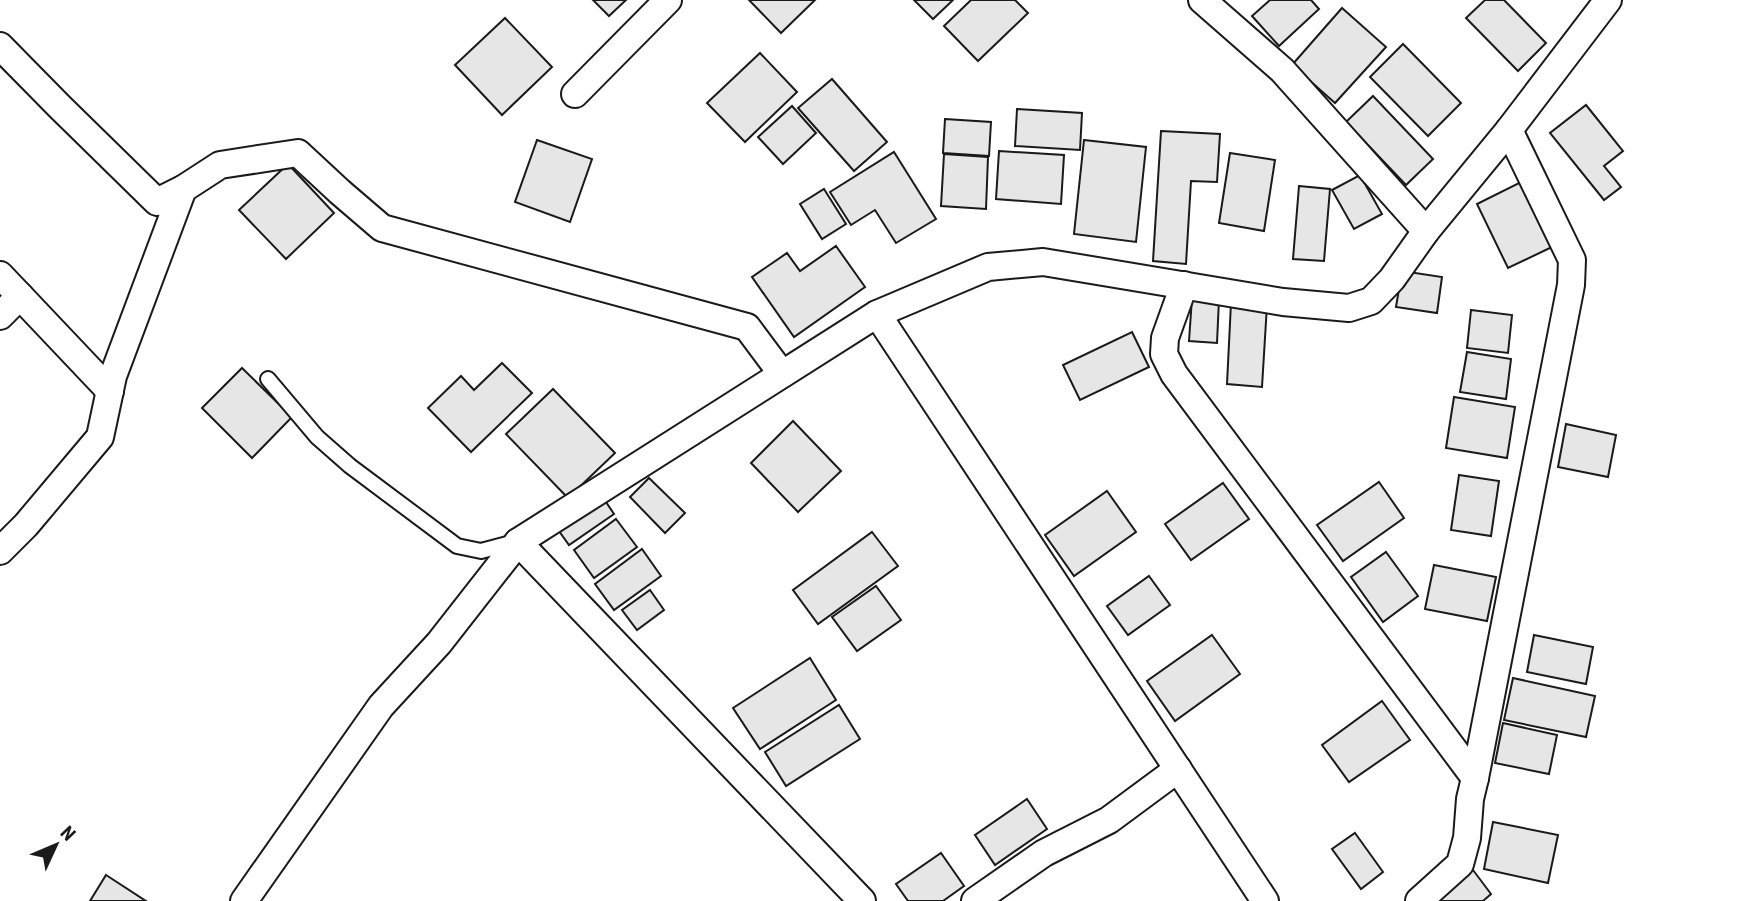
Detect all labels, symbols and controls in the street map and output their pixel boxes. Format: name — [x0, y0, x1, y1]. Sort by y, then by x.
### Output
north arrow — [21, 810, 91, 880]
text: N — [56, 821, 80, 846]

